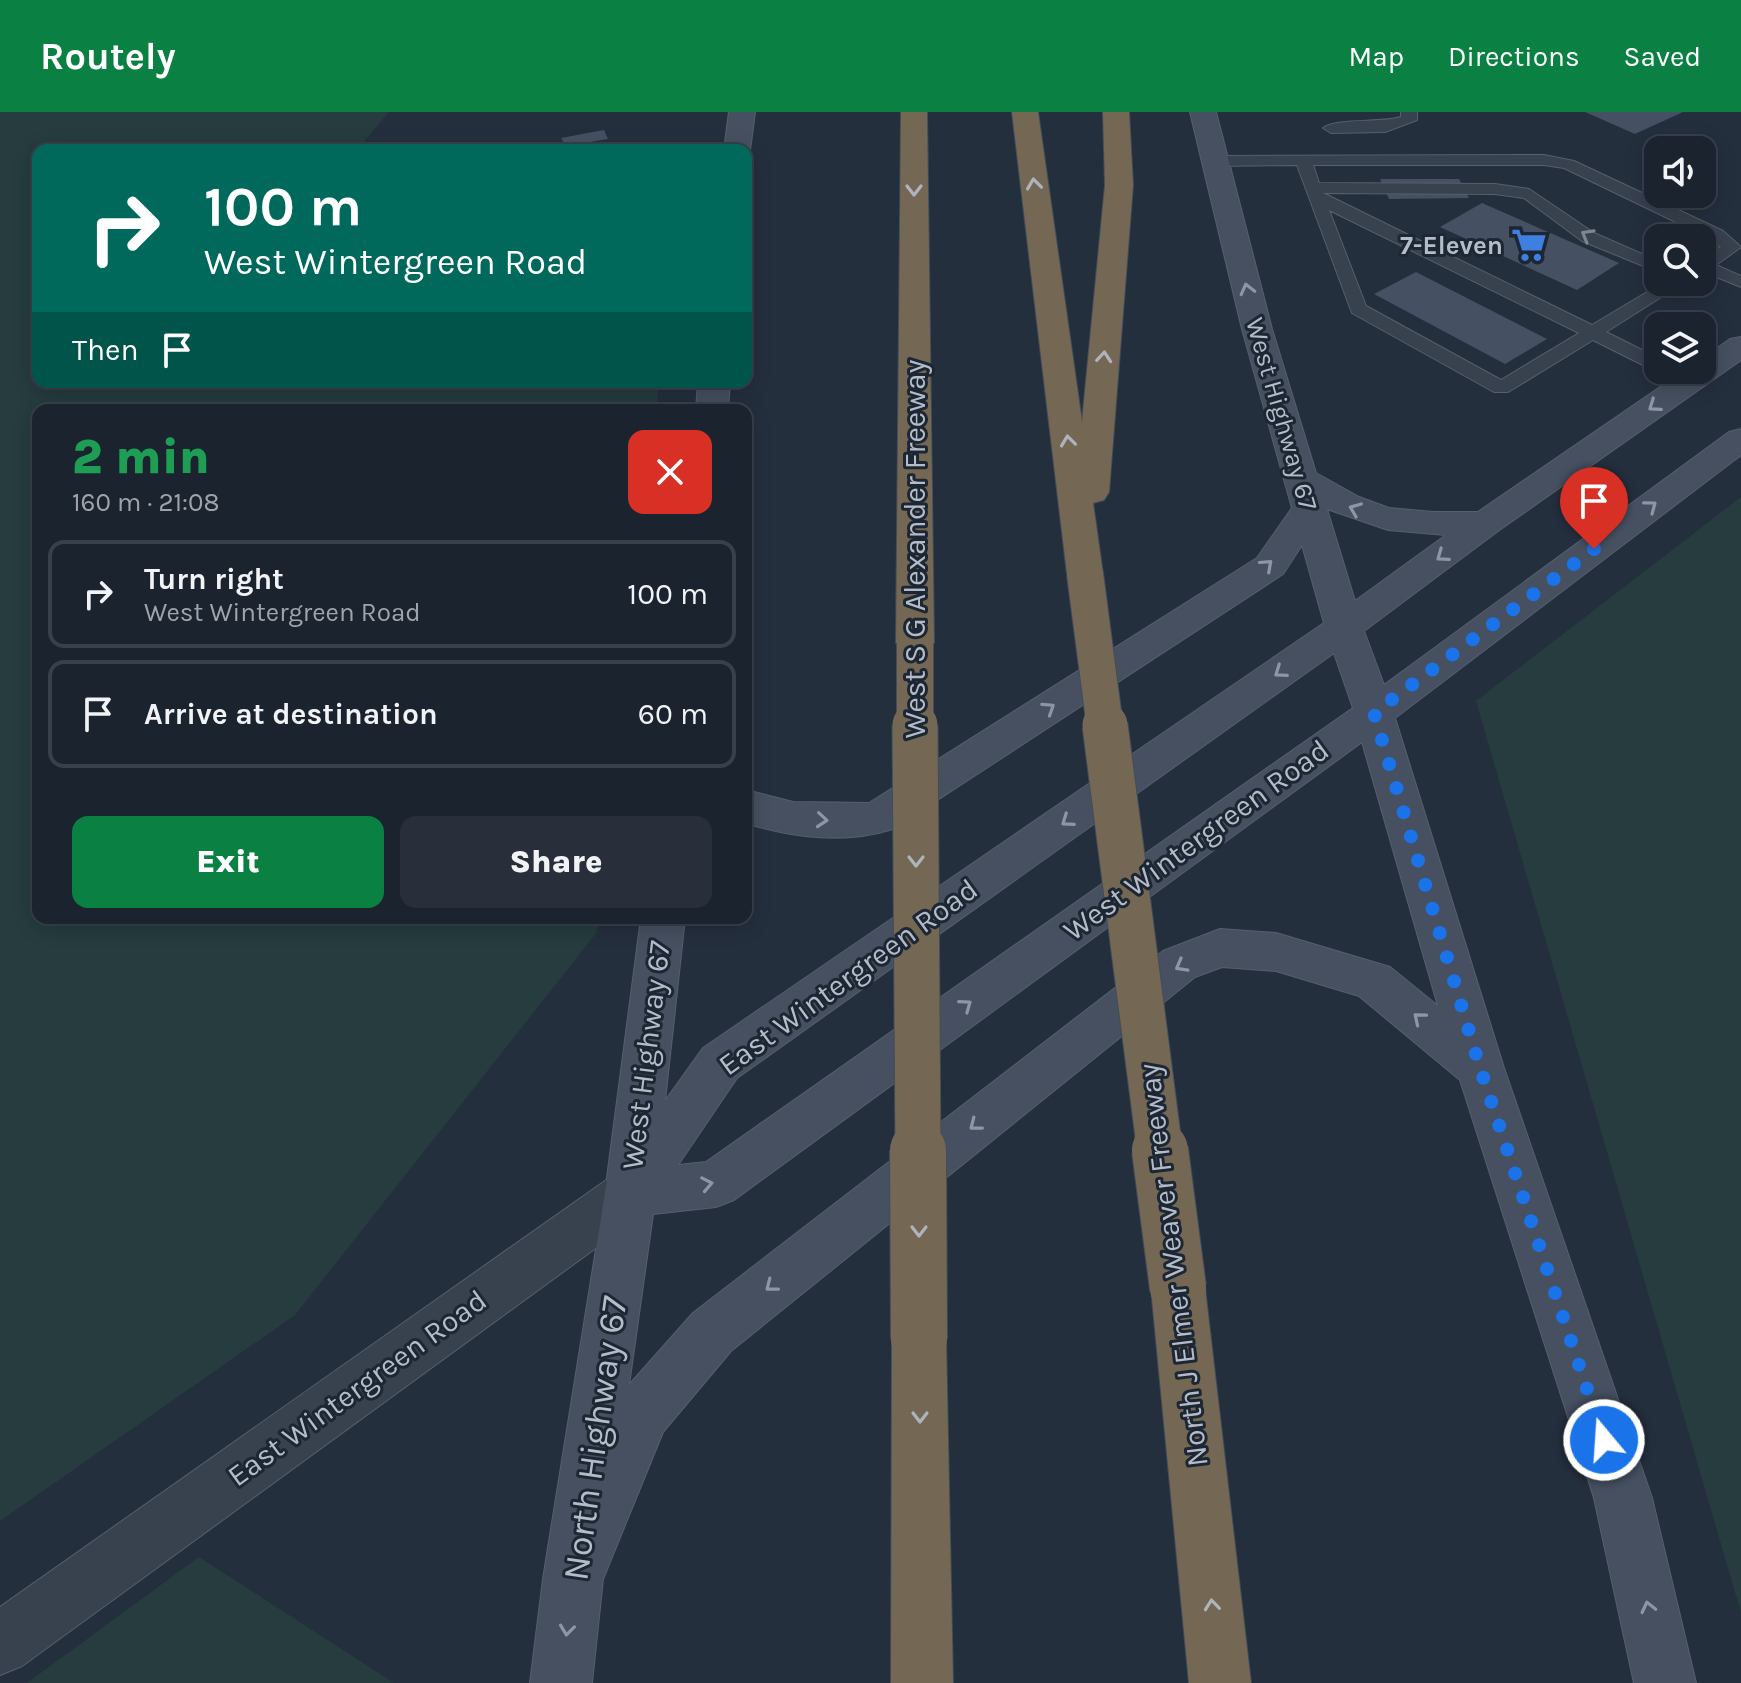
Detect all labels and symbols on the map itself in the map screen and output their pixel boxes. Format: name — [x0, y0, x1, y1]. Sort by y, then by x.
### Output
one-way arrow — [1026, 177, 1043, 190]
one-way arrow — [905, 184, 923, 197]
supermarket icon: 7-Eleven — [1510, 226, 1548, 264]
one-way arrow — [1581, 229, 1596, 245]
place label: 7-Eleven — [1400, 230, 1503, 261]
one-way arrow — [1240, 283, 1257, 297]
street label: West Highway 67 — [1239, 314, 1324, 514]
one-way arrow — [1095, 350, 1112, 363]
street label: West S G Alexander Freeway — [897, 360, 933, 738]
one-way arrow — [1648, 396, 1662, 411]
one-way arrow — [1059, 435, 1076, 448]
pin — [1560, 467, 1628, 549]
one-way arrow — [1643, 501, 1657, 516]
one-way arrow — [1349, 502, 1363, 518]
one-way arrow — [1436, 546, 1450, 561]
one-way arrow — [1257, 561, 1272, 575]
one-way arrow — [1275, 662, 1289, 677]
one-way arrow — [1041, 702, 1055, 717]
street label: West Wintergreen Road — [1056, 732, 1336, 948]
one-way arrow — [816, 811, 829, 828]
one-way arrow — [1061, 811, 1075, 826]
one-way arrow — [908, 855, 925, 868]
street label: East Wintergreen Road — [711, 871, 985, 1083]
street label: West Highway 67 — [614, 939, 678, 1171]
one-way arrow — [1175, 956, 1189, 971]
one-way arrow — [957, 1000, 972, 1015]
one-way arrow — [1414, 1013, 1429, 1028]
street label: North J Elmer Weaver Freeway — [1130, 1061, 1216, 1469]
one-way arrow — [969, 1115, 984, 1129]
one-way arrow — [700, 1176, 714, 1193]
one-way arrow — [910, 1225, 928, 1238]
one-way arrow — [765, 1276, 780, 1290]
street label: East Wintergreen Road — [220, 1282, 494, 1494]
street label: North Highway 67 — [554, 1293, 636, 1583]
position arrow — [1562, 1398, 1646, 1482]
one-way arrow — [911, 1411, 929, 1424]
one-way arrow — [1204, 1599, 1221, 1612]
one-way arrow — [1640, 1601, 1657, 1614]
one-way arrow — [559, 1623, 576, 1637]

